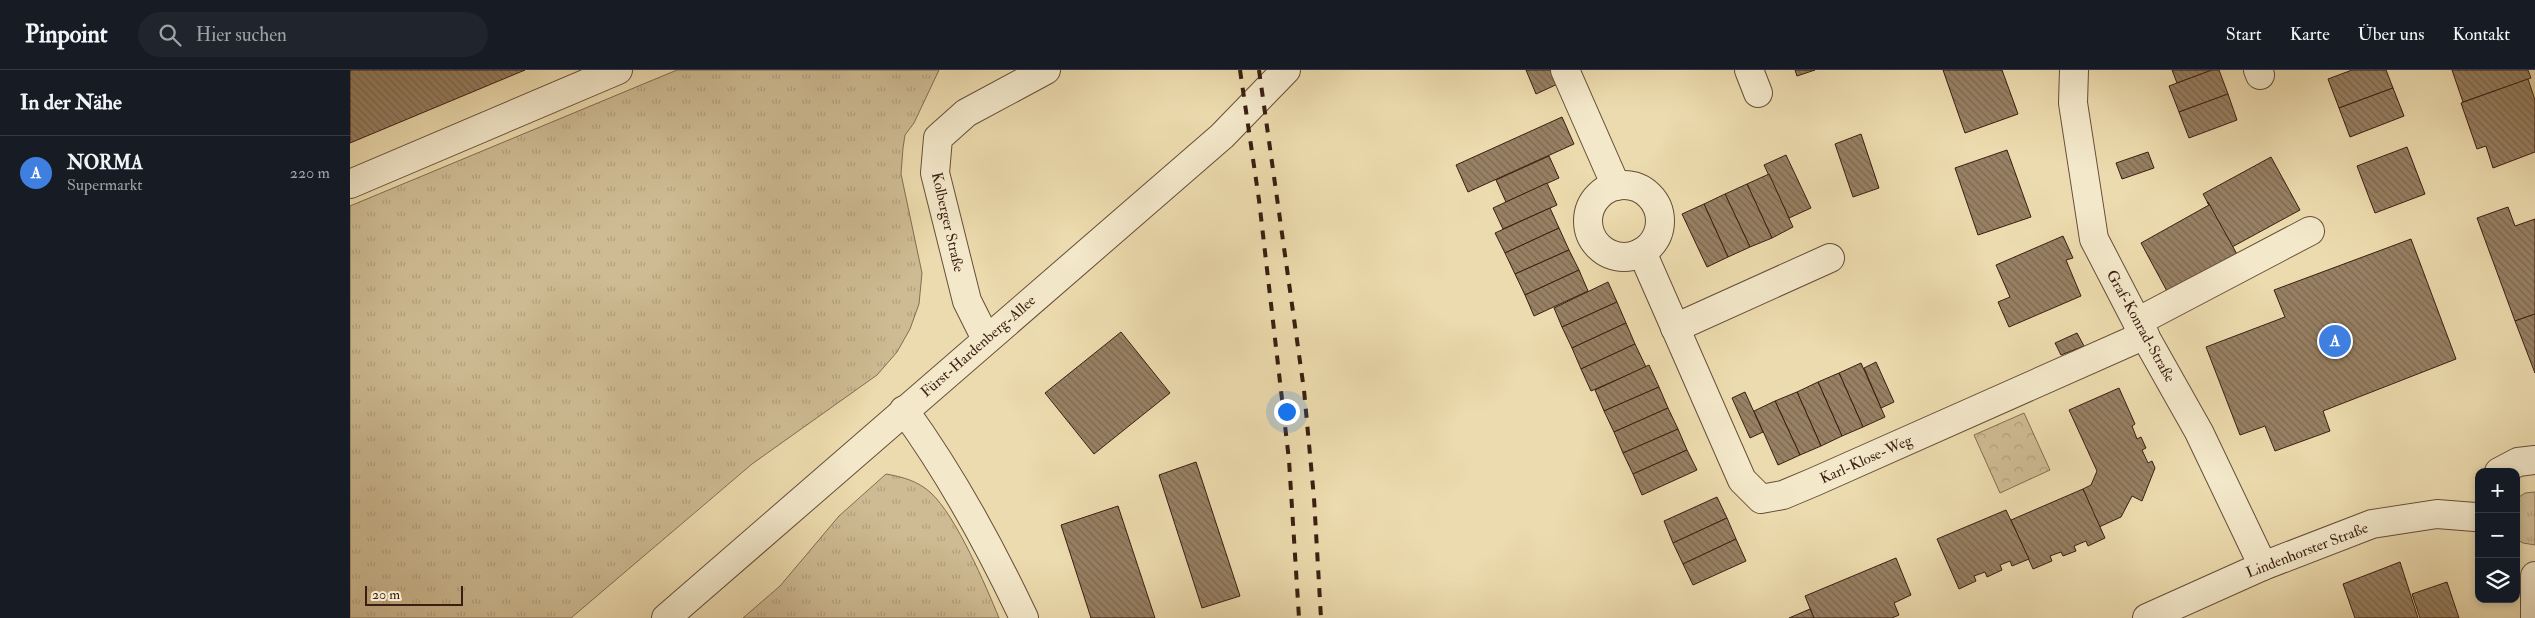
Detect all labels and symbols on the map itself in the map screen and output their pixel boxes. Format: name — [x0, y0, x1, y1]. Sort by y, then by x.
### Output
street label: Kolberger Straße — [927, 170, 968, 274]
street label: Graf-Konrad-Straße — [2102, 267, 2179, 386]
street label: Fürst-Hardenberg-Allee — [917, 291, 1040, 402]
pin: A — [2319, 322, 2351, 360]
your location — [1274, 399, 1300, 425]
street label: Karl-Klose-Weg — [1817, 430, 1916, 488]
street label: Lindenhorster Straße — [2244, 518, 2371, 582]
scale bar — [365, 583, 462, 606]

